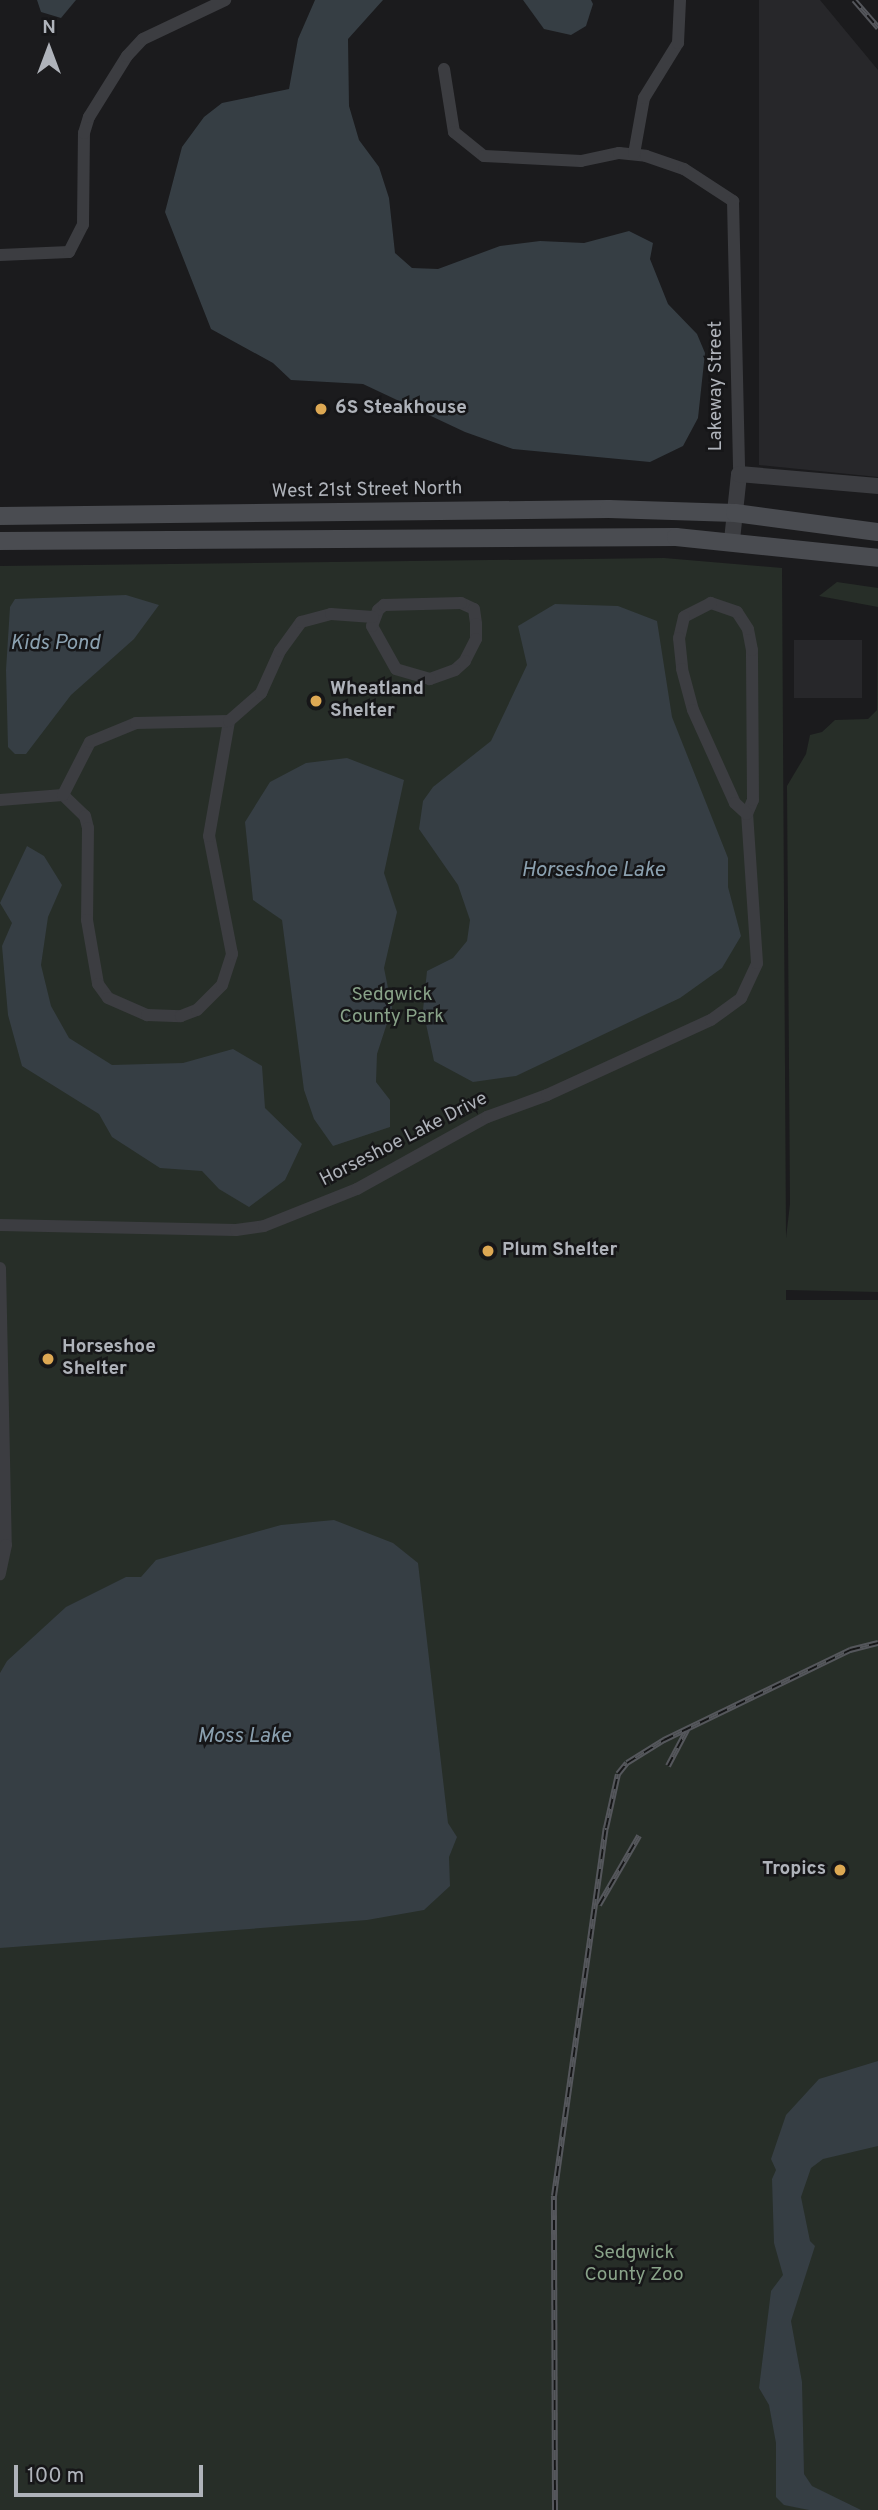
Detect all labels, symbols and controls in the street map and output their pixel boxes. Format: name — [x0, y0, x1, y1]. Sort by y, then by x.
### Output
north arrow — [14, 14, 84, 84]
text: N — [42, 16, 56, 40]
street label: Lakeway Street — [706, 321, 728, 451]
place label: 6S Steakhouse — [335, 398, 467, 420]
marker: 6S Steakhouse — [313, 401, 329, 417]
street label: West 21st Street North — [272, 478, 462, 504]
water label: Kids Pond — [10, 631, 100, 657]
place label: Wheatland Shelter — [330, 679, 424, 723]
marker: Wheatland Shelter — [308, 693, 324, 709]
water label: Horseshoe Lake — [521, 858, 665, 884]
park label: Sedgwick County Park — [340, 985, 444, 1029]
street label: Horseshoe Lake Drive — [316, 1088, 492, 1192]
place label: Plum Shelter — [502, 1240, 617, 1262]
marker: Plum Shelter — [480, 1243, 496, 1259]
place label: Horseshoe Shelter — [62, 1337, 156, 1381]
marker: Horseshoe Shelter — [40, 1351, 56, 1367]
water label: Moss Lake — [197, 1724, 291, 1750]
place label: Tropics — [762, 1859, 826, 1881]
marker: Tropics — [832, 1862, 848, 1878]
park label: Sedgwick County Zoo — [584, 2243, 684, 2287]
scale bar — [18, 2450, 206, 2494]
text: 100 m — [27, 2463, 84, 2490]

